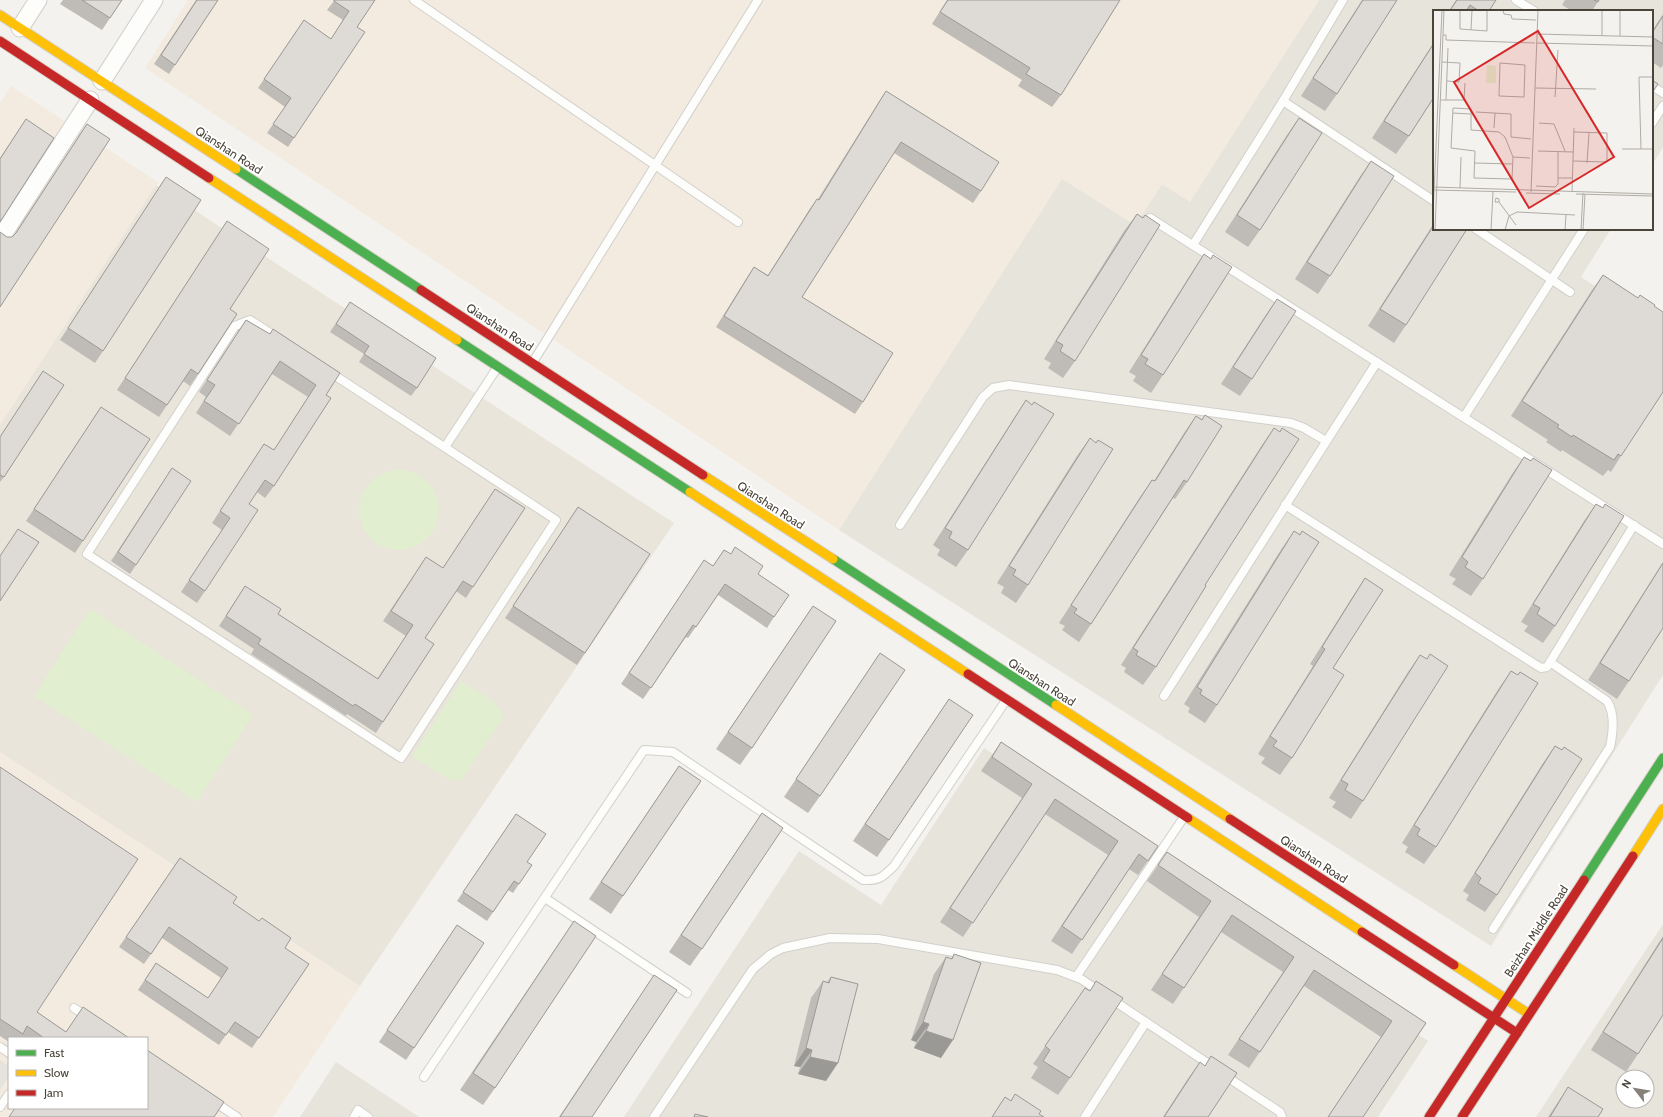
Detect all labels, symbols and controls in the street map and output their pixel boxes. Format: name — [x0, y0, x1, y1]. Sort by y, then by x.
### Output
inset map — [1433, 10, 1653, 230]
street label: Qianshan Road — [193, 123, 265, 177]
street label: Qianshan Road — [464, 300, 536, 354]
street label: Qianshan Road — [735, 478, 807, 532]
street label: Qianshan Road — [1006, 655, 1078, 709]
street label: Qianshan Road — [1278, 832, 1350, 886]
street label: Beizhan Middle Road — [1501, 882, 1571, 980]
legend — [8, 1037, 148, 1109]
text: Fast — [44, 1045, 64, 1060]
text: Slow — [44, 1065, 69, 1080]
north arrow — [1615, 1069, 1655, 1109]
text: N — [1618, 1077, 1634, 1091]
text: Jam — [43, 1085, 63, 1100]

